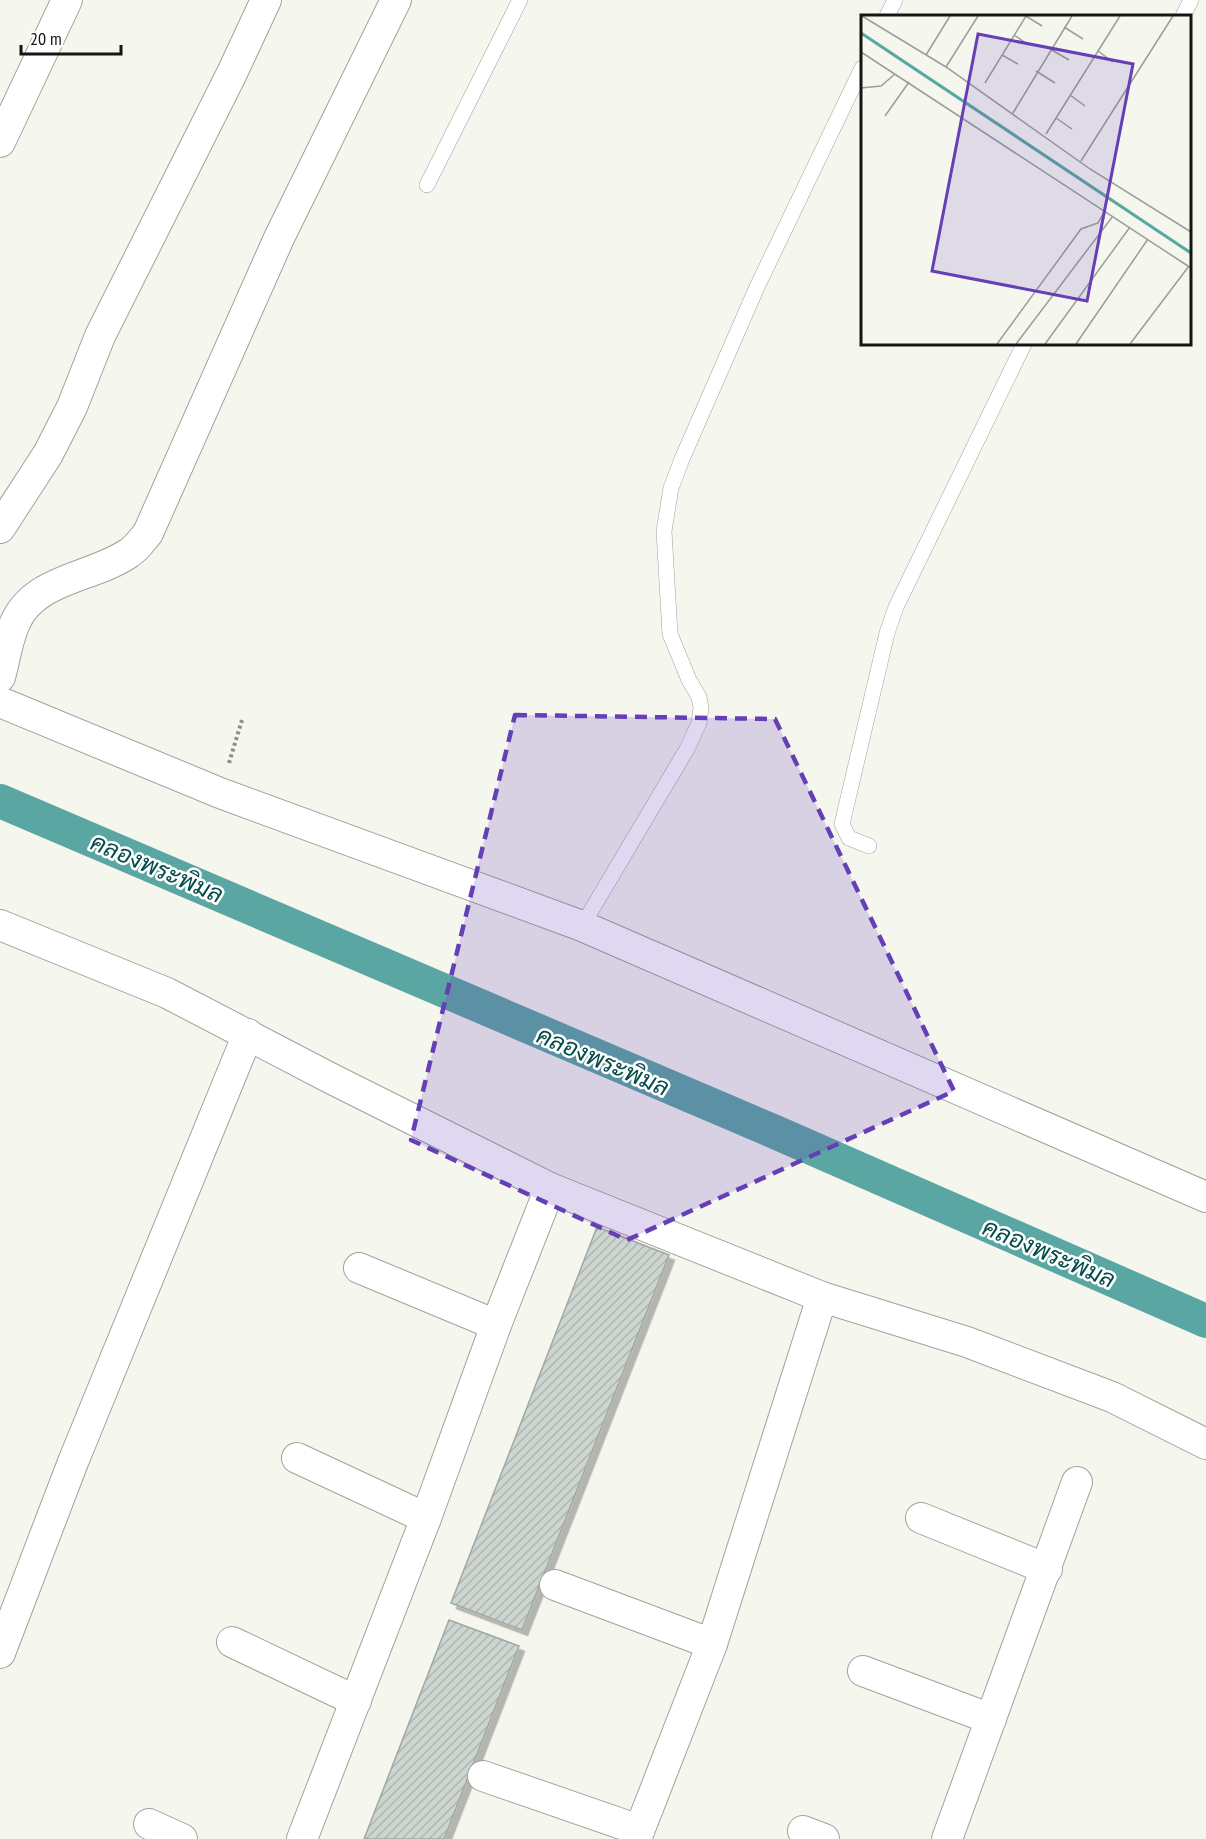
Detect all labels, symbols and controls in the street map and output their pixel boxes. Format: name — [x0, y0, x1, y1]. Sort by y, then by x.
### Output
inset map — [861, 15, 1191, 345]
scale bar — [21, 18, 122, 56]
text: 20 m — [30, 27, 62, 50]
water label: คลองพระพิมล — [86, 826, 228, 910]
water label: คลองพระพิมล — [532, 1019, 674, 1103]
water label: คลองพระพิมล — [978, 1211, 1120, 1295]

